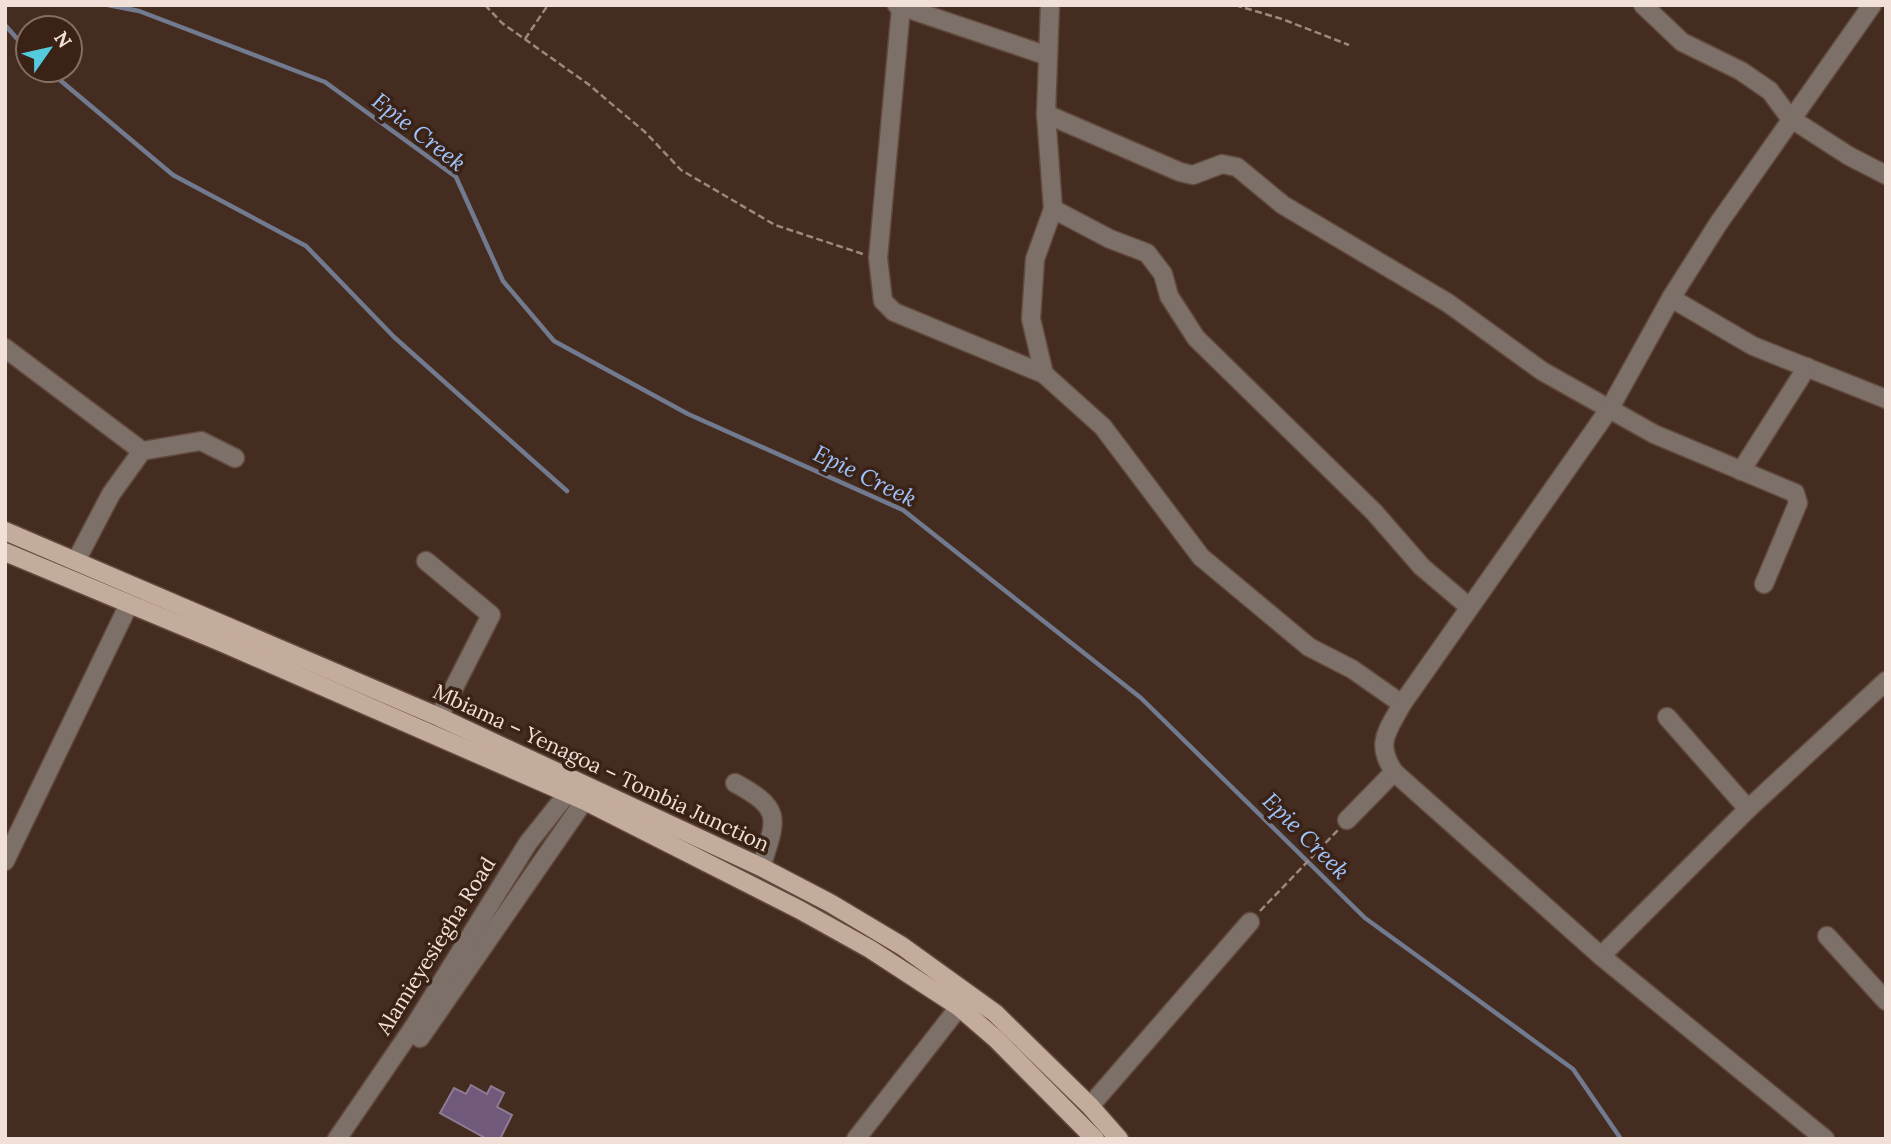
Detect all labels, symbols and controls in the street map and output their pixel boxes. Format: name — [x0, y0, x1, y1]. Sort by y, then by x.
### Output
north arrow — [14, 14, 84, 84]
text: N — [49, 27, 77, 53]
water label: Epie Creek — [367, 86, 472, 177]
water label: Epie Creek — [809, 438, 922, 513]
street label: Mbiama – Yenagoa – Tombia Junction — [429, 678, 774, 858]
water label: Epie Creek — [1257, 786, 1356, 885]
street label: Alamieyesiegha Road — [369, 852, 501, 1041]

